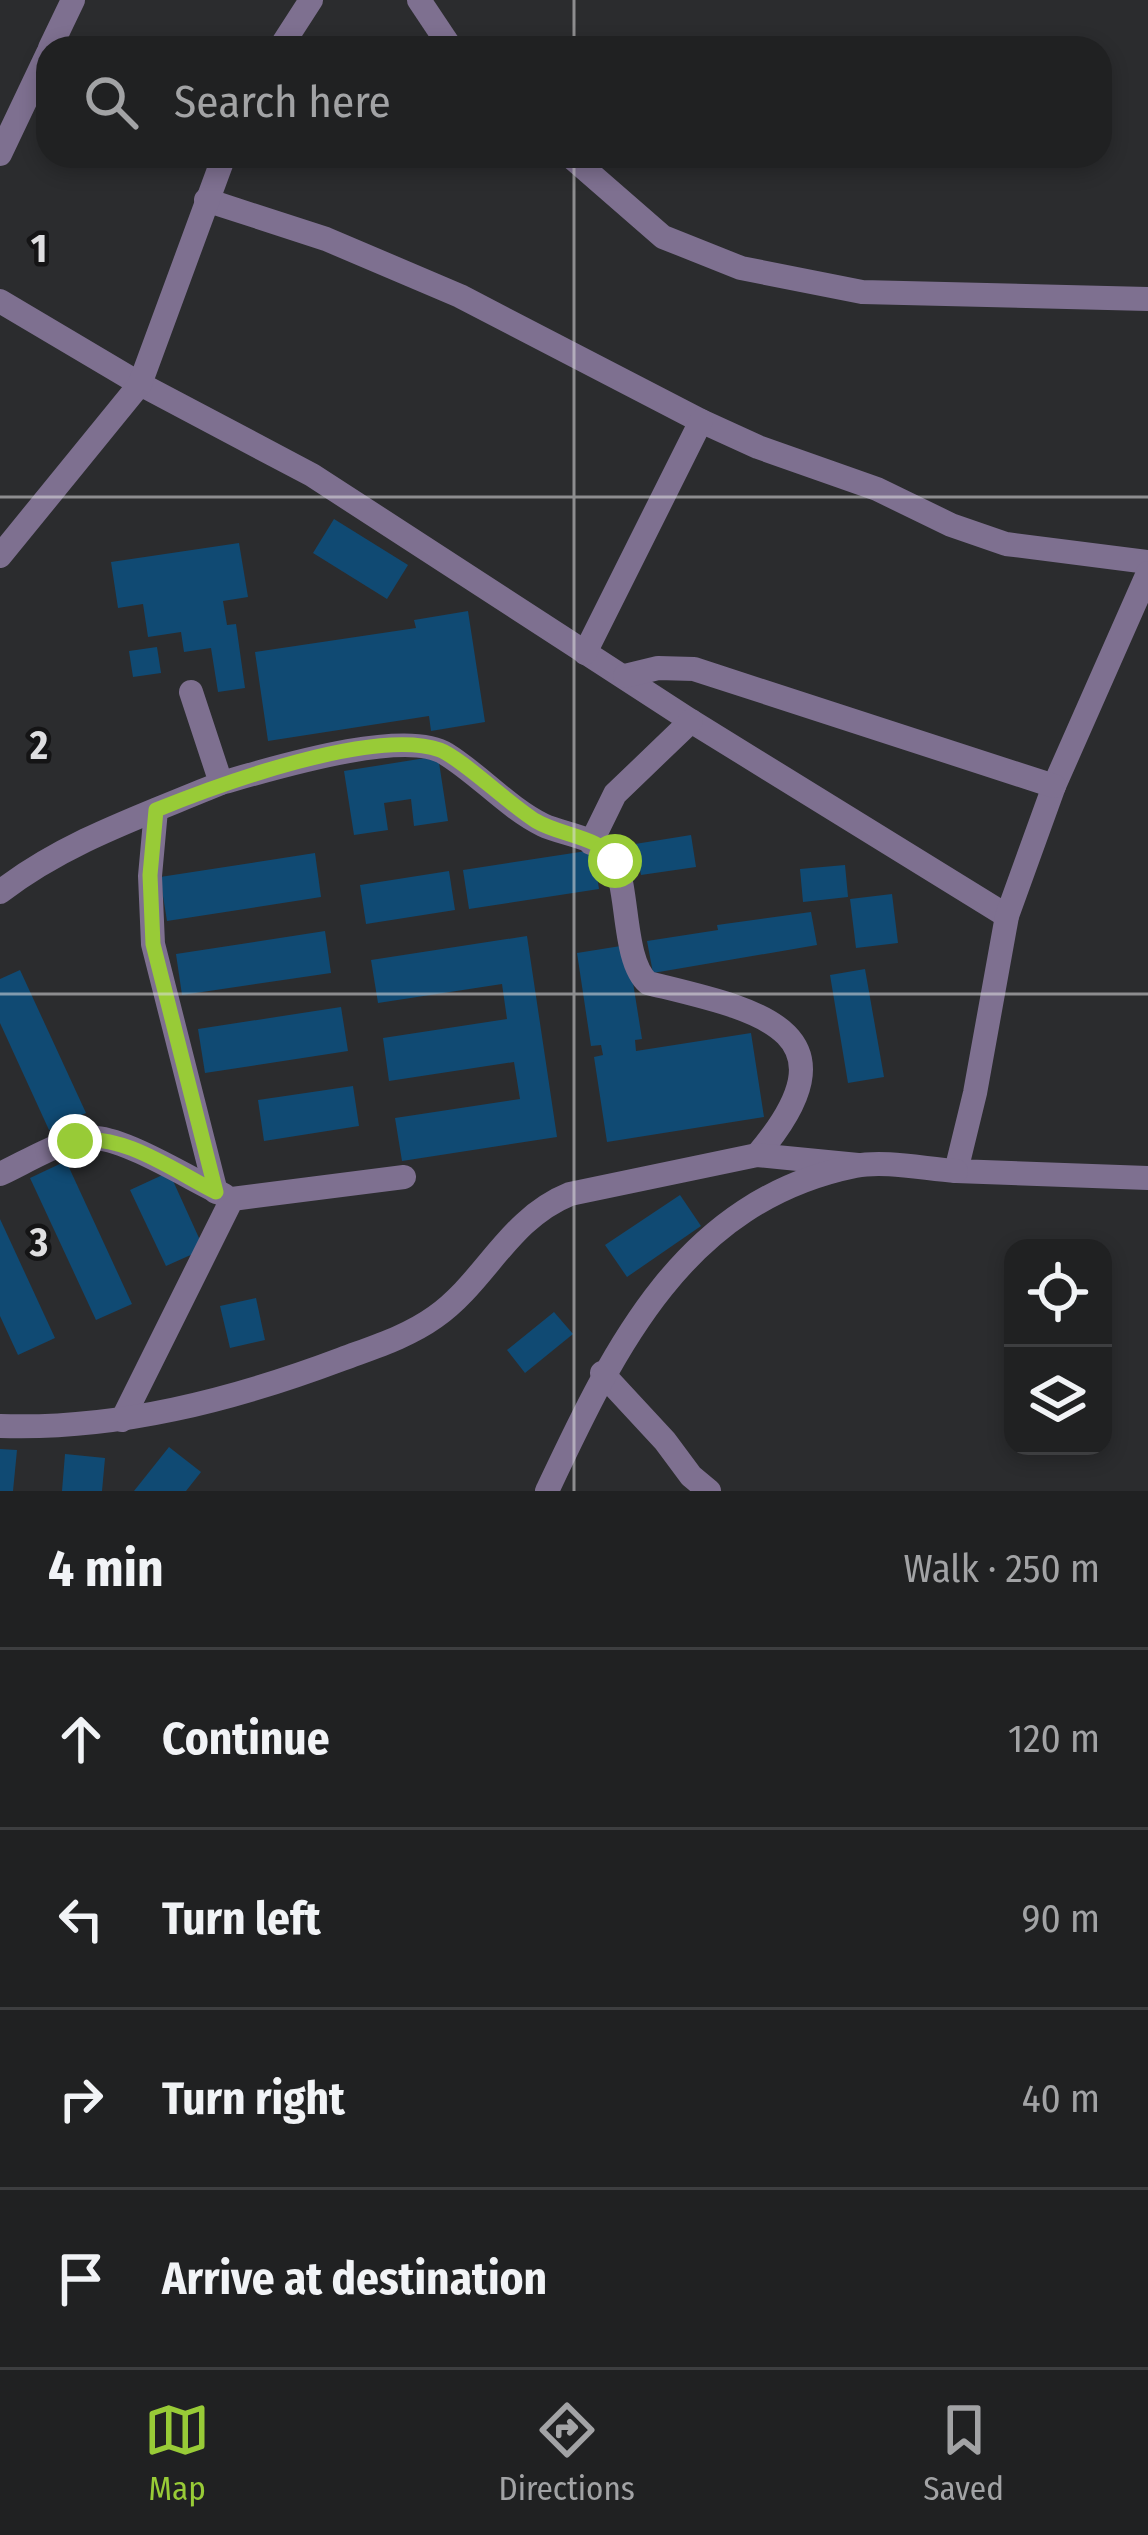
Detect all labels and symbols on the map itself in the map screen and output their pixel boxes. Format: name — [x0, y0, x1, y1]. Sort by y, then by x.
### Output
text: 1 — [31, 226, 47, 272]
text: 2 — [29, 723, 48, 769]
route start — [588, 834, 642, 888]
route end — [48, 1114, 102, 1168]
text: 3 — [29, 1220, 48, 1266]

